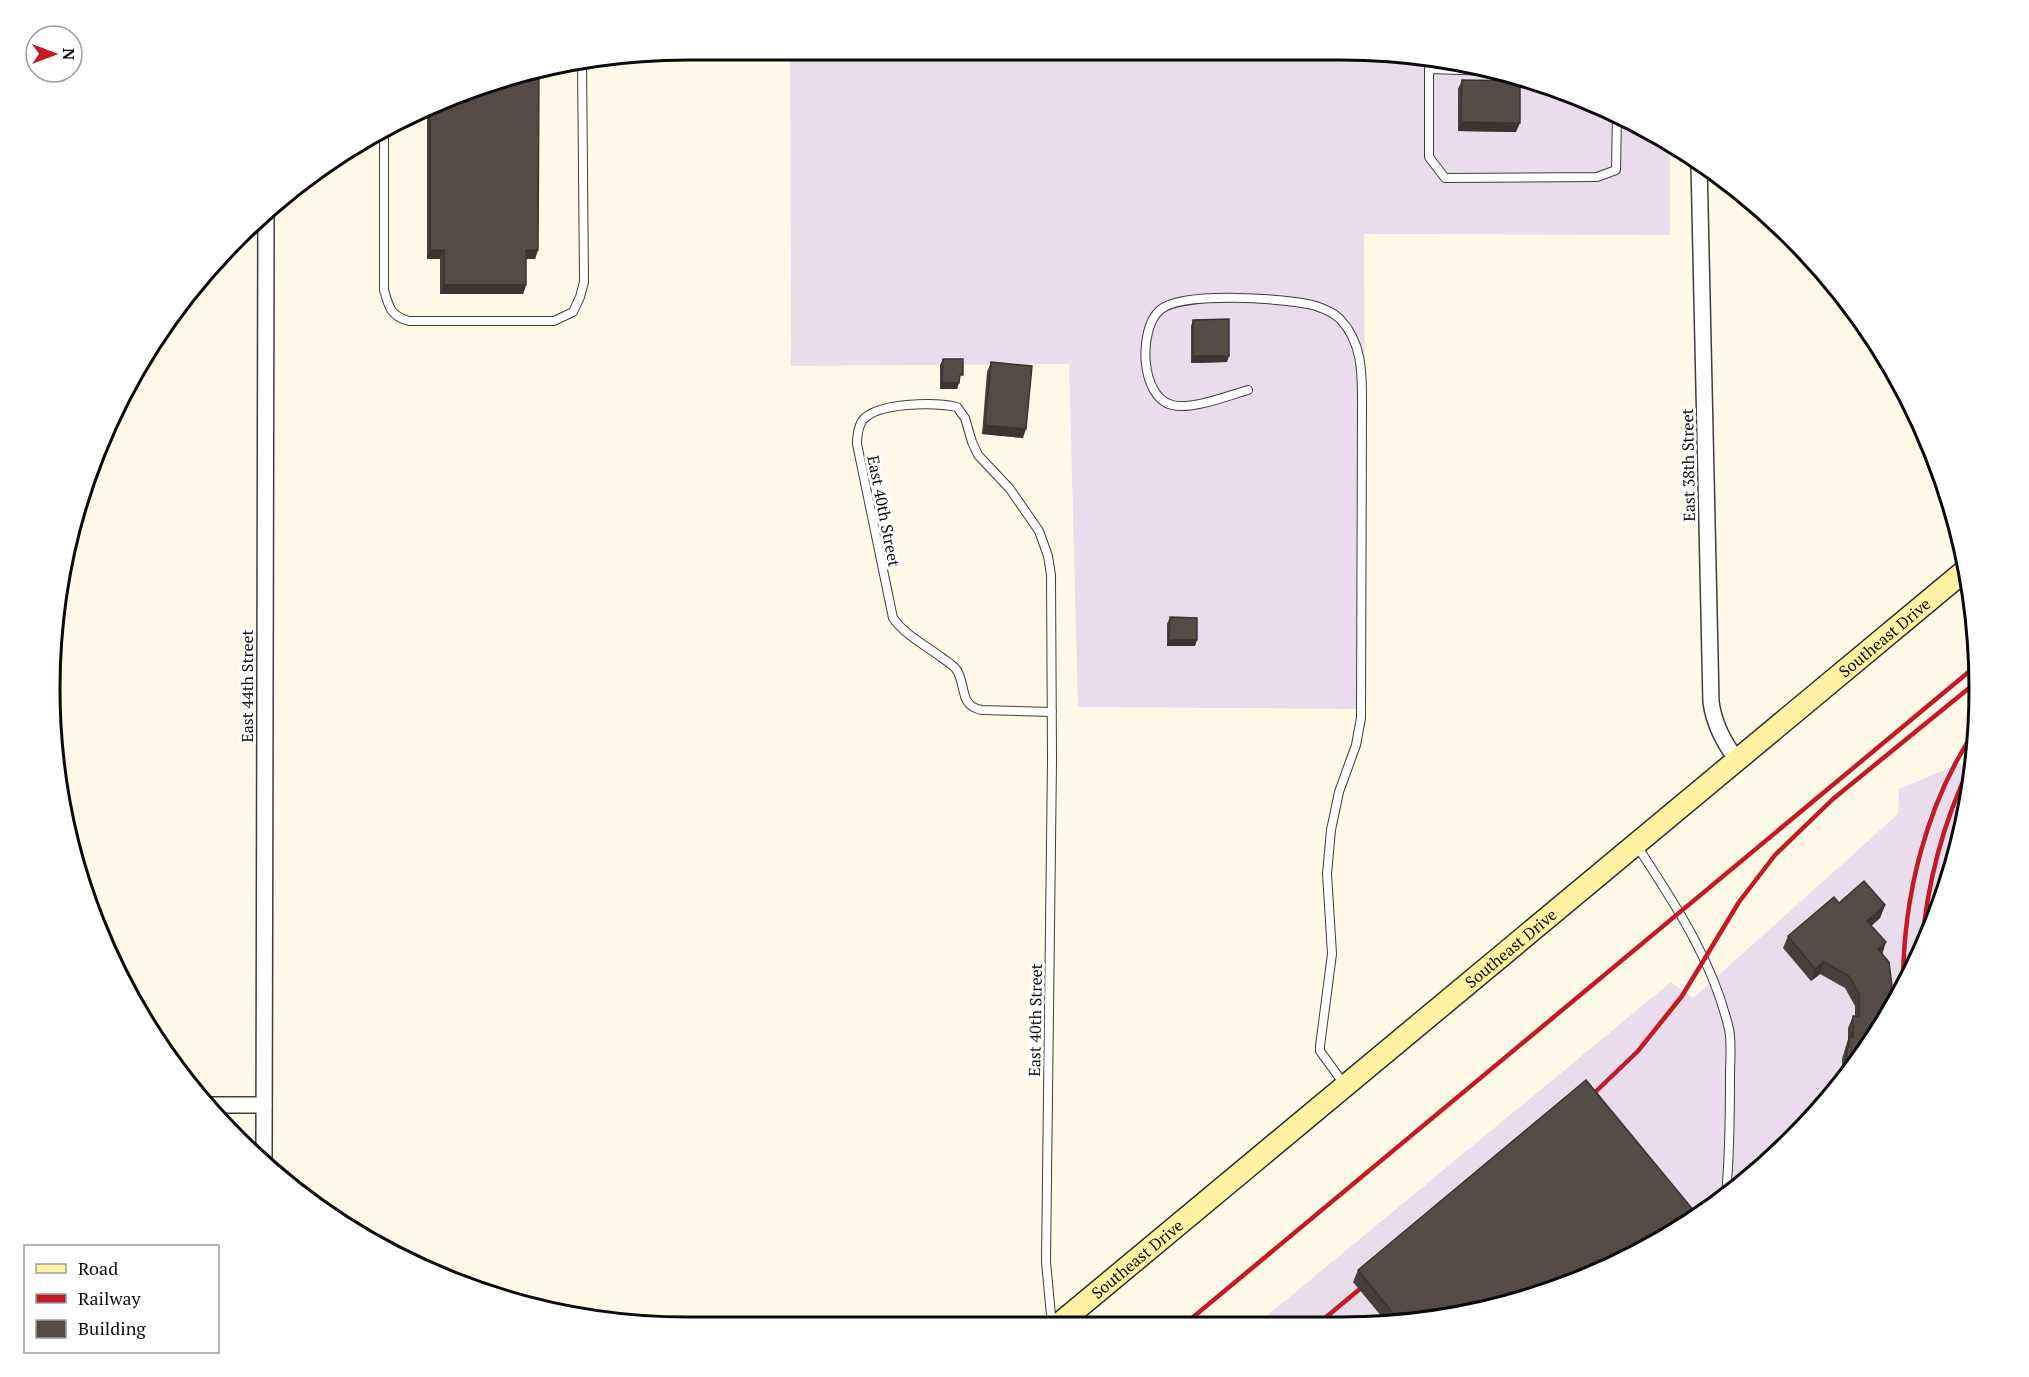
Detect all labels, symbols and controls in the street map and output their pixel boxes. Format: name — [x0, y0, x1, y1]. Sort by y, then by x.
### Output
north arrow — [24, 24, 84, 84]
text: N — [58, 48, 80, 60]
street label: East 38th Street — [1676, 408, 1700, 522]
street label: East 40th Street — [862, 453, 906, 569]
street label: Southeast Drive — [1834, 593, 1935, 682]
street label: East 44th Street — [236, 629, 258, 743]
street label: Southeast Drive — [1460, 904, 1561, 993]
street label: East 40th Street — [1023, 963, 1047, 1077]
street label: Southeast Drive — [1087, 1214, 1188, 1304]
legend — [24, 1245, 219, 1353]
text: Road — [78, 1256, 118, 1280]
text: Railway — [78, 1286, 142, 1310]
text: Building — [78, 1316, 146, 1340]

